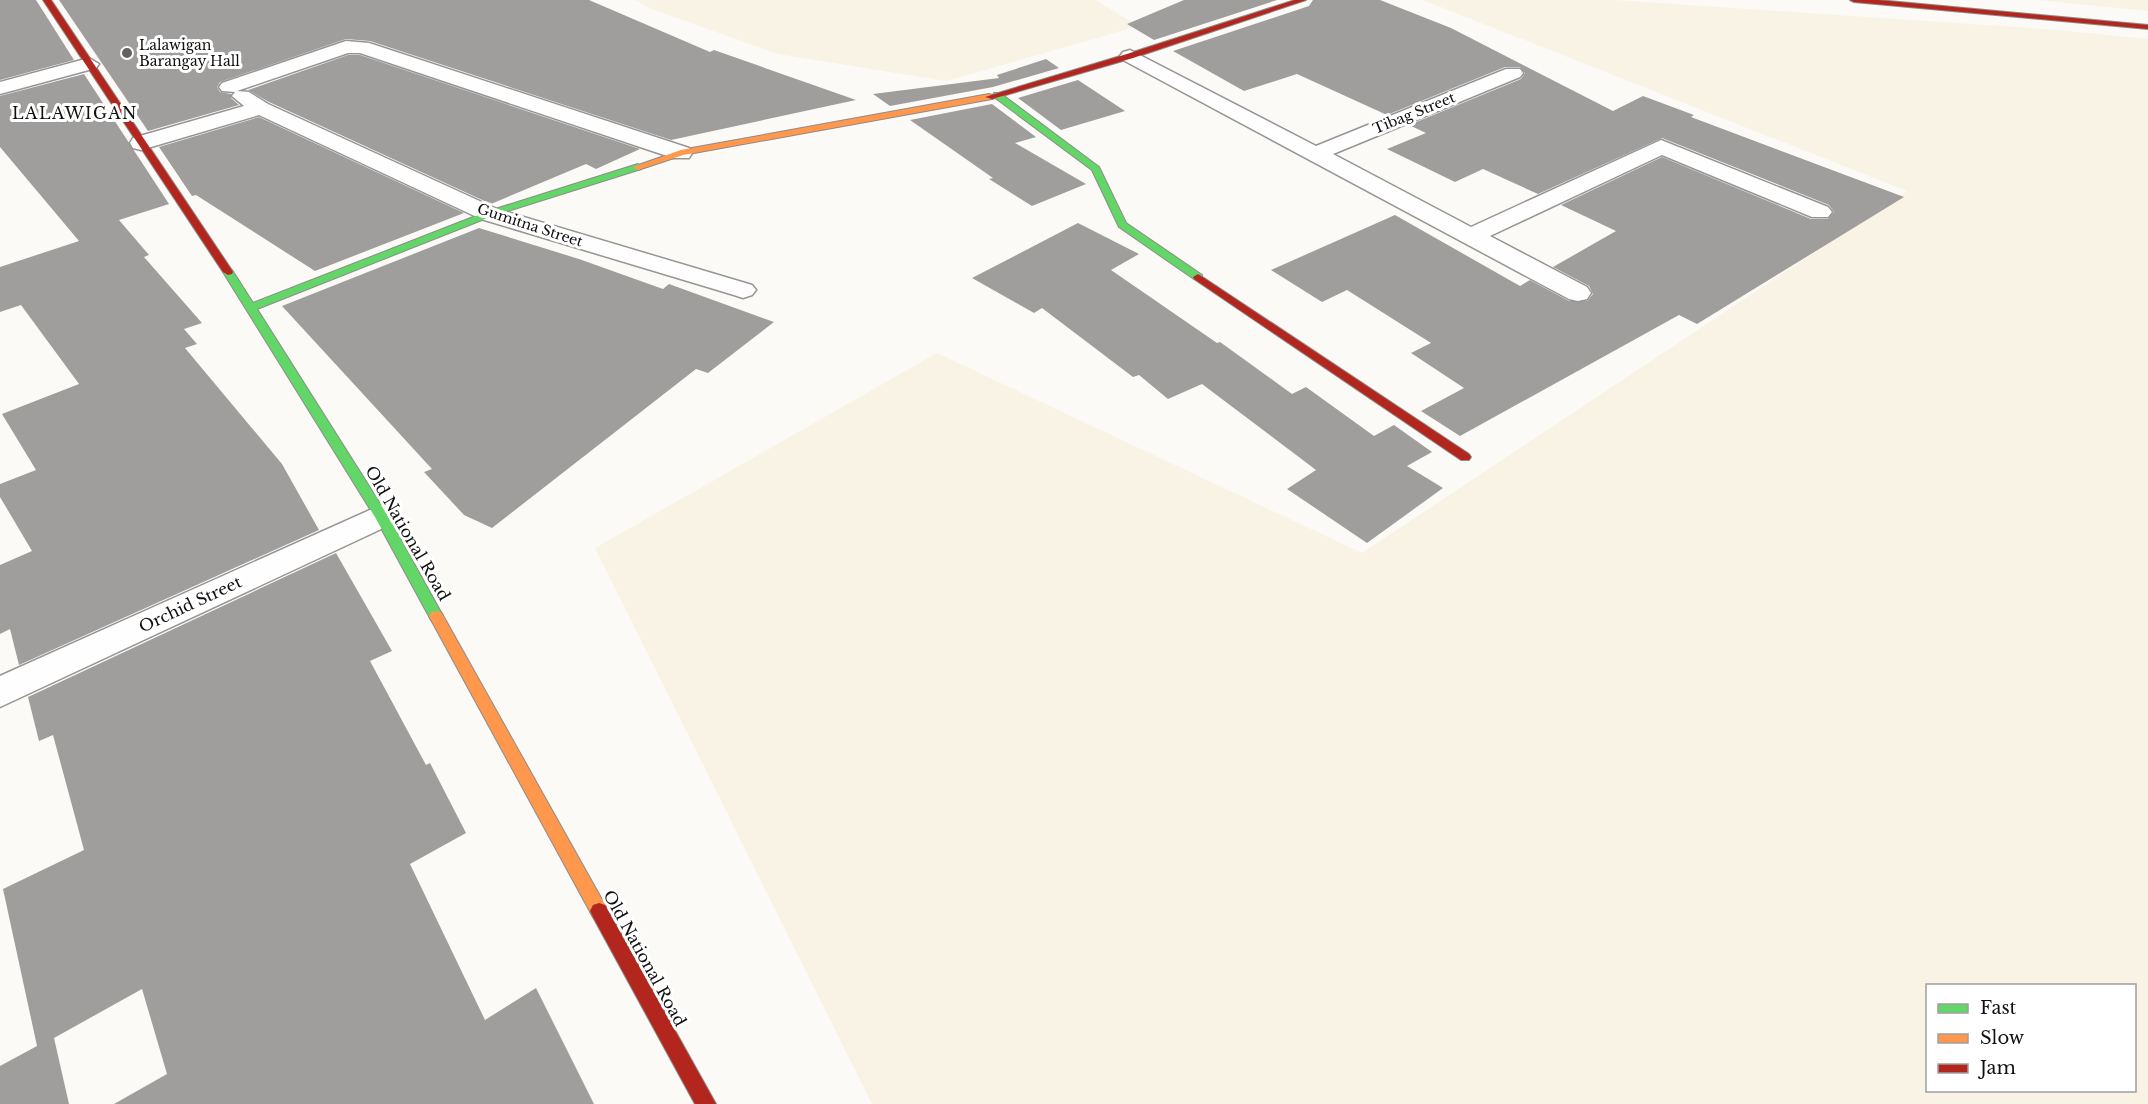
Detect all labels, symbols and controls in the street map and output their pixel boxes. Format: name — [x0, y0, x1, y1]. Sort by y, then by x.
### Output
place label: Lalawigan Barangay Hall — [139, 36, 240, 70]
marker: Lalawigan Barangay Hall — [120, 46, 134, 60]
street label: Tibag Street — [1370, 88, 1458, 138]
district label: LALAWIGAN — [12, 103, 138, 123]
street label: Gumitna Street — [475, 199, 586, 251]
street label: Old National Road — [361, 462, 455, 604]
street label: Orchid Street — [135, 571, 245, 637]
street label: Old National Road — [599, 886, 691, 1030]
legend — [1926, 984, 2136, 1092]
text: Fast — [1980, 997, 2017, 1019]
text: Slow — [1980, 1027, 2025, 1049]
text: Jam — [1978, 1057, 2016, 1079]

